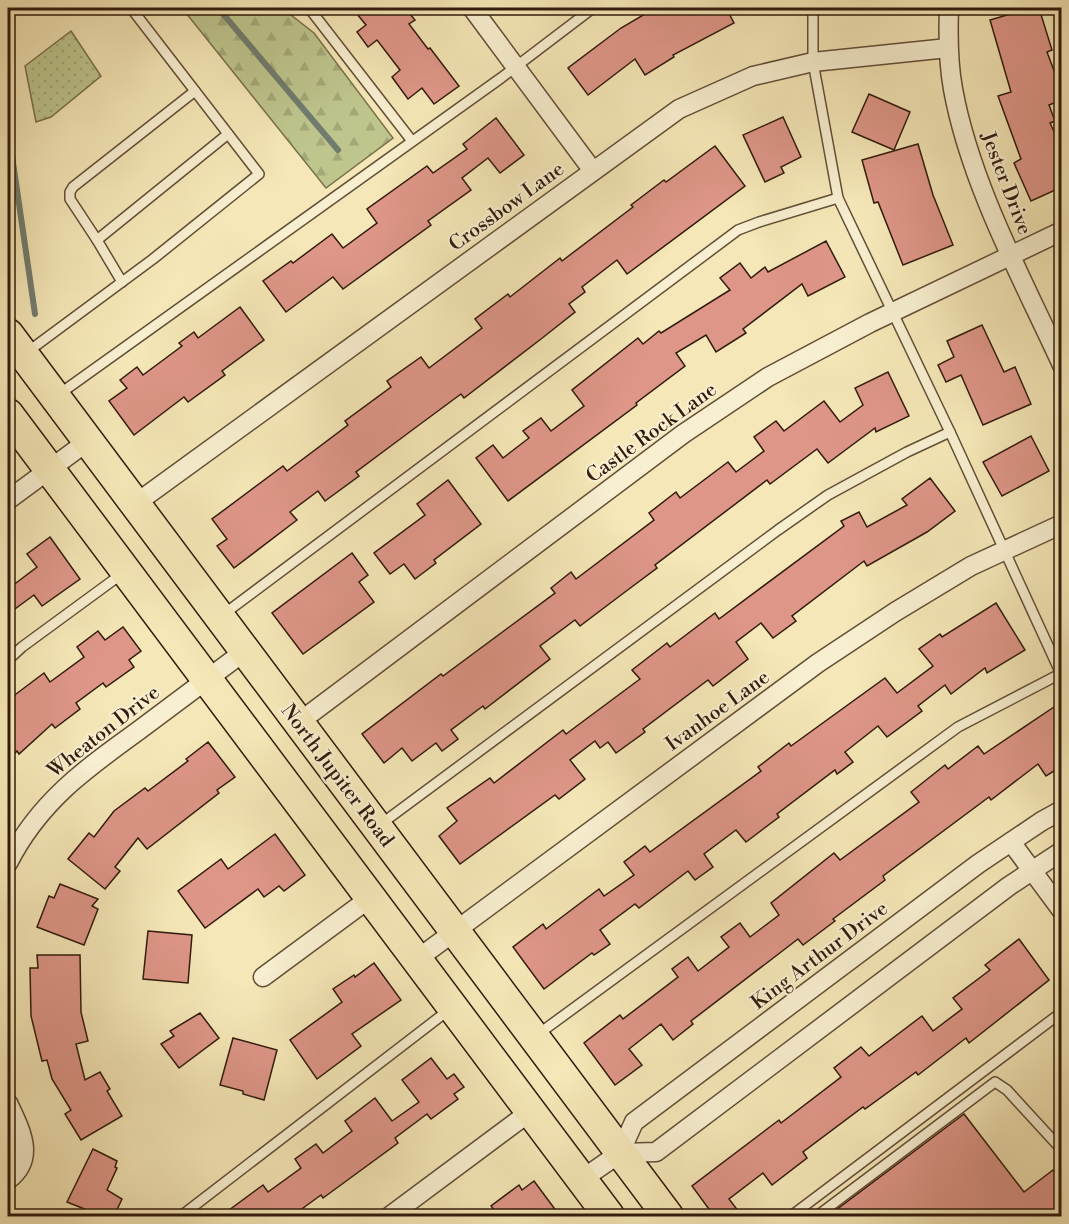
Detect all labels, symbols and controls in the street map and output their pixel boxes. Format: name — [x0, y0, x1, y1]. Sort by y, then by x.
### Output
street label: Jester Drive — [974, 128, 1037, 239]
street label: Crossbow Lane — [444, 157, 569, 257]
street label: Castle Rock Lane — [582, 377, 722, 489]
street label: Ivanhoe Lane — [661, 665, 775, 757]
street label: Wheaton Drive — [42, 681, 165, 784]
street label: North Jupiter Road — [275, 700, 399, 853]
street label: King Arthur Drive — [747, 897, 893, 1016]

